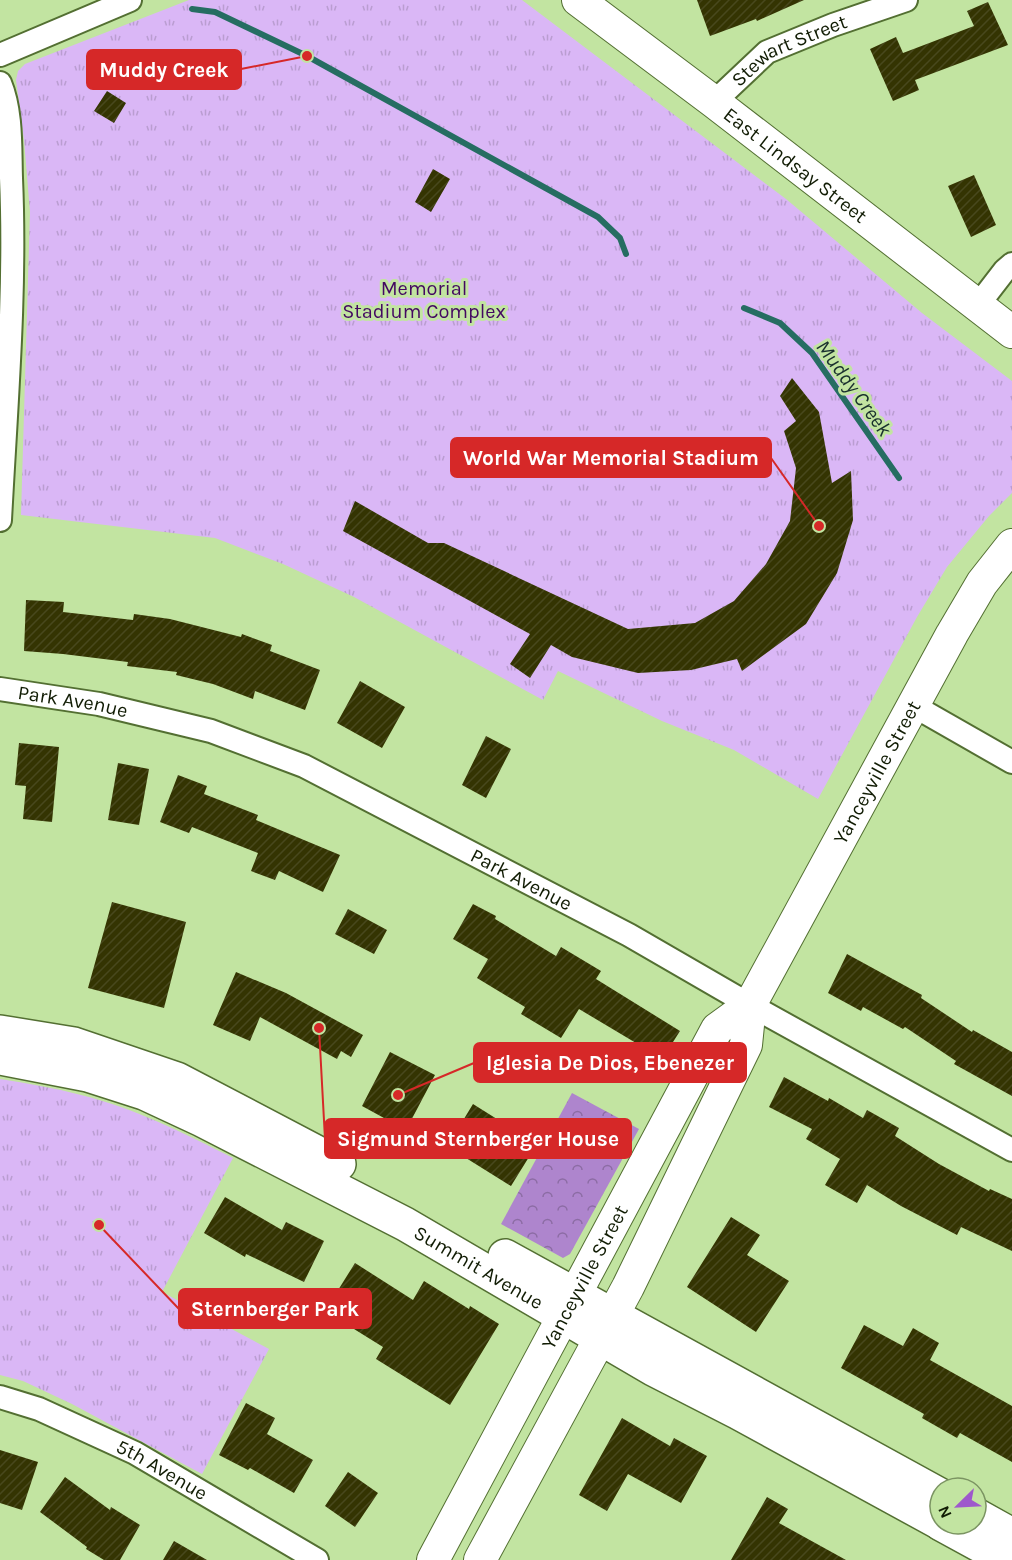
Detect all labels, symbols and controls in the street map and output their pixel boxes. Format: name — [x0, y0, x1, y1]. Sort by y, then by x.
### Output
street label: Stewart Street — [727, 10, 850, 91]
callout: Muddy Creek — [87, 50, 241, 89]
text: Muddy Creek — [99, 58, 229, 82]
street label: East Lindsay Street — [719, 103, 872, 228]
park label: Memorial Stadium Complex — [342, 277, 506, 323]
water label: Muddy Creek — [811, 335, 897, 441]
callout: World War Memorial Stadium — [451, 438, 771, 477]
text: World War Memorial Stadium — [463, 446, 759, 470]
street label: Park Avenue — [16, 681, 130, 723]
street label: Yanceyville Street — [829, 696, 926, 848]
street label: Park Avenue — [467, 844, 576, 915]
callout: Iglesia De Dios, Ebenezer — [474, 1043, 746, 1082]
text: Iglesia De Dios, Ebenezer — [486, 1051, 735, 1075]
callout: Sigmund Sternberger House — [325, 1119, 631, 1158]
text: Sigmund Sternberger House — [337, 1127, 619, 1151]
street label: Yanceyville Street — [537, 1201, 633, 1353]
street label: Summit Avenue — [410, 1221, 547, 1314]
callout: Sternberger Park — [179, 1289, 371, 1328]
text: Sternberger Park — [191, 1297, 360, 1321]
street label: 5th Avenue — [113, 1435, 212, 1505]
north arrow — [928, 1476, 988, 1536]
text: N — [934, 1503, 956, 1521]

